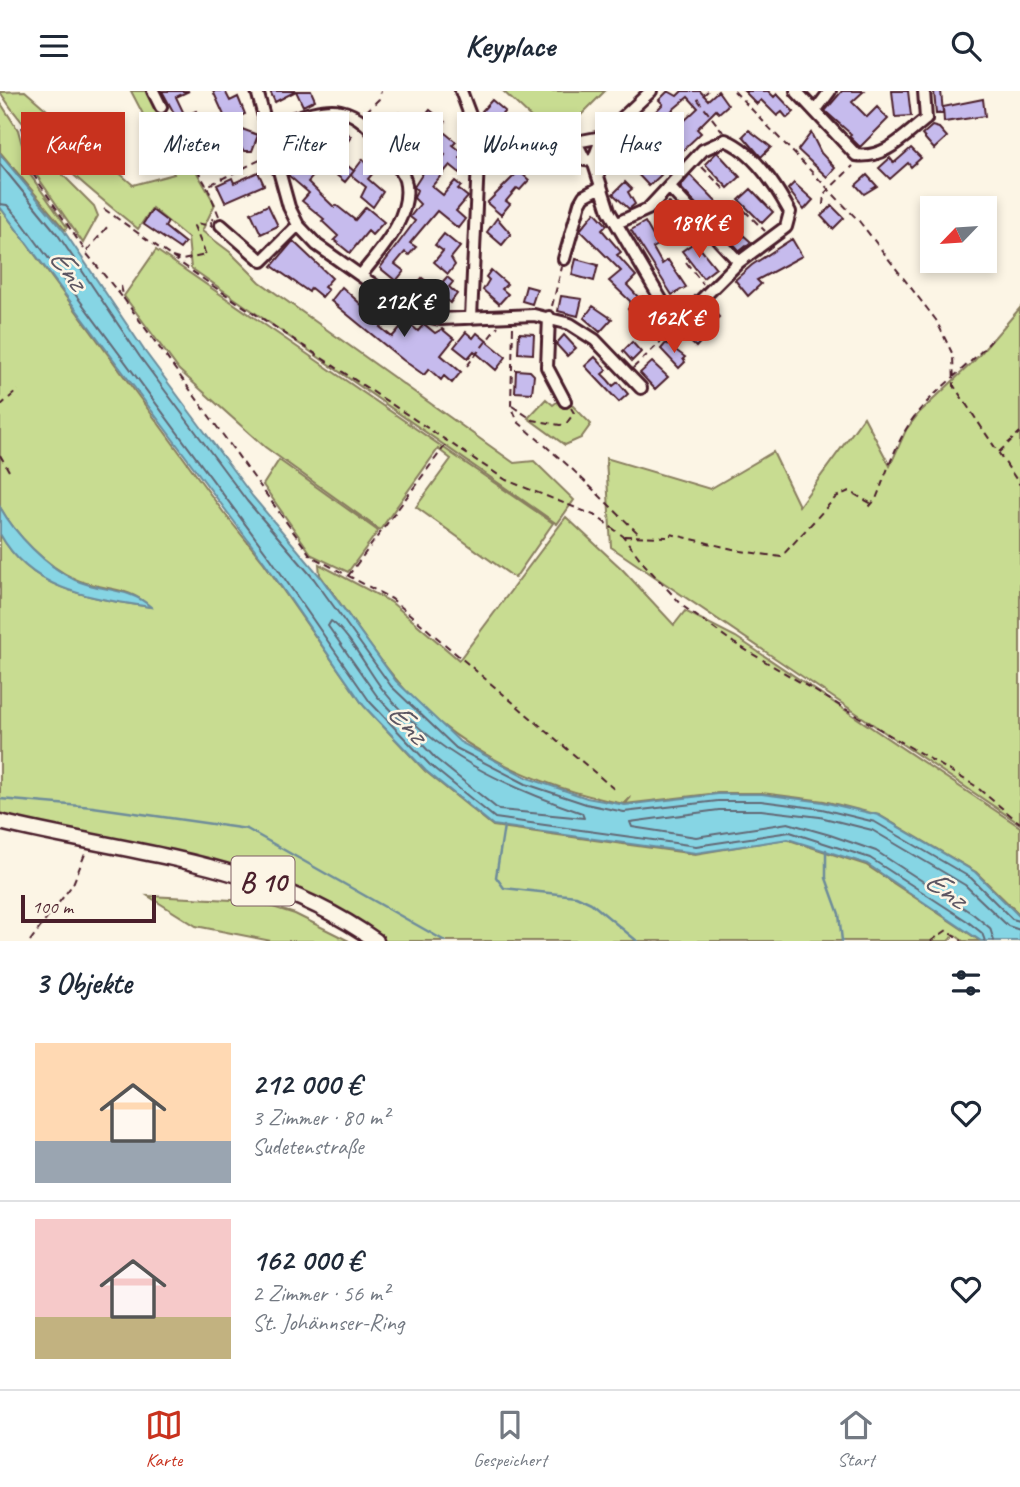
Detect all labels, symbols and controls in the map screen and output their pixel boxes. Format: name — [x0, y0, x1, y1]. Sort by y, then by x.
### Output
text: Keyplace — [465, 25, 555, 66]
icon: menu — [35, 27, 73, 65]
icon: search — [947, 27, 985, 65]
chip: Kaufen — [21, 112, 125, 175]
chip: Mieten — [139, 112, 243, 175]
chip: Filter — [257, 112, 349, 175]
chip: Neu — [363, 112, 443, 175]
chip: Wohnung — [457, 112, 581, 175]
chip: Haus — [595, 112, 684, 175]
north arrow — [920, 196, 998, 273]
map controls — [920, 196, 997, 273]
pin: 189K € — [642, 201, 756, 260]
text: 189K € — [670, 208, 728, 237]
water label: Enz — [40, 239, 100, 301]
pin: 212K € — [347, 279, 461, 339]
text: 212K € — [375, 287, 433, 316]
pin: 162K € — [617, 295, 731, 355]
text: 162K € — [644, 303, 704, 332]
water label: Enz — [379, 693, 440, 755]
road number: B 10 — [232, 857, 294, 905]
water label: Enz — [917, 860, 978, 920]
scale bar — [21, 892, 156, 924]
text: 100 m — [32, 895, 73, 919]
text: 3 Objekte — [35, 964, 132, 1002]
icon: filters — [947, 964, 985, 1002]
text: 212 000 € — [252, 1065, 361, 1103]
icon: home — [91, 1071, 175, 1155]
icon: heart — [947, 1094, 985, 1132]
text: 3 Zimmer · 80 m² — [252, 1103, 389, 1132]
text: Sudetenstraße — [252, 1132, 364, 1161]
text: 162 000 € — [252, 1241, 362, 1279]
icon: home — [91, 1247, 175, 1331]
icon: heart — [947, 1270, 985, 1308]
text: 2 Zimmer · 56 m² — [252, 1279, 389, 1308]
text: St. Johännser-Ring — [252, 1308, 404, 1337]
tab: Karte — [145, 1406, 183, 1472]
tab: Gespeichert — [473, 1406, 547, 1472]
tab: Start — [837, 1406, 875, 1472]

